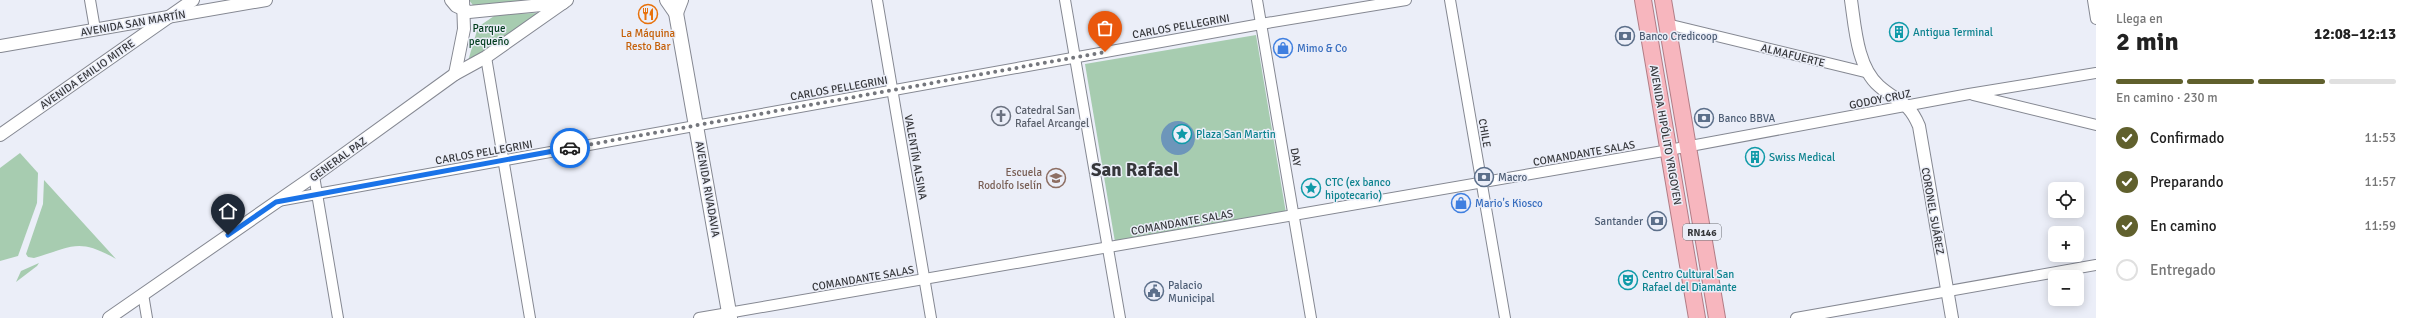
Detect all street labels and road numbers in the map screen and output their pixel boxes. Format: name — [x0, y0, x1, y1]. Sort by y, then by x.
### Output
street label: AVENIDA SAN MARTÍN — [79, 7, 187, 39]
street label: CARLOS PELLEGRINI — [1131, 12, 1231, 41]
street label: AVENIDA EMILIO MITRE — [37, 37, 137, 112]
street label: ALMAFUERTE — [1760, 41, 1826, 70]
street label: AVENIDA HIPÓLITO YRIGOYEN — [1647, 64, 1685, 206]
street label: CARLOS PELLEGRINI — [789, 74, 889, 103]
street label: GODOY CRUZ — [1848, 87, 1912, 112]
street label: VALENTÍN ALSINA — [902, 113, 930, 201]
street label: CHILE — [1476, 118, 1493, 149]
street label: GENERAL PAZ — [307, 134, 369, 184]
street label: CARLOS PELLEGRINI — [434, 138, 534, 167]
street label: COMANDANTE SALAS — [1532, 138, 1636, 169]
street label: AVENIDA RIVADAVIA — [693, 140, 722, 238]
street label: DAY — [1287, 147, 1304, 168]
street label: CORONEL SUÁREZ — [1918, 166, 1948, 256]
street label: COMANDANTE SALAS — [1130, 207, 1234, 238]
road number: RN146 — [1683, 224, 1721, 240]
street label: COMANDANTE SALAS — [811, 263, 915, 294]

